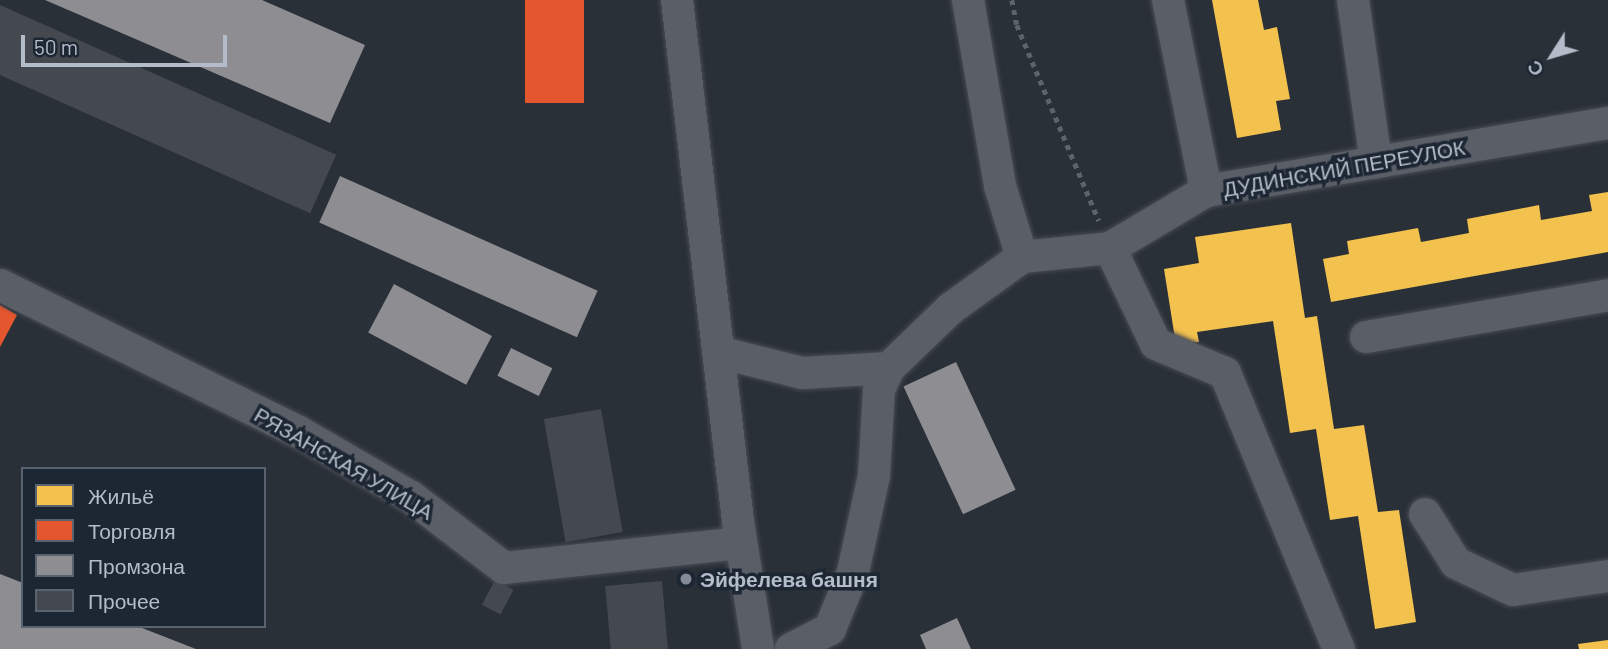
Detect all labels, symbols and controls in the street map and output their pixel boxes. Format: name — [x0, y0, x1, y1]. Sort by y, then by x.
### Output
scale bar — [24, 21, 231, 65]
north arrow — [1517, 21, 1587, 91]
text: 50 m — [34, 34, 78, 59]
text: С — [1522, 57, 1548, 81]
street label: ДУДИНСКИЙ ПЕРЕУЛОК — [1221, 134, 1467, 202]
street label: РЯЗАНСКАЯ УЛИЦА — [250, 401, 438, 525]
legend — [21, 467, 266, 628]
text: Жильё — [88, 483, 154, 508]
text: Торговля — [88, 518, 176, 543]
text: Промзона — [88, 553, 185, 578]
place label: Эйфелева башня — [700, 566, 878, 592]
marker: Эйфелева башня — [678, 571, 694, 587]
text: Прочее — [88, 588, 160, 613]

